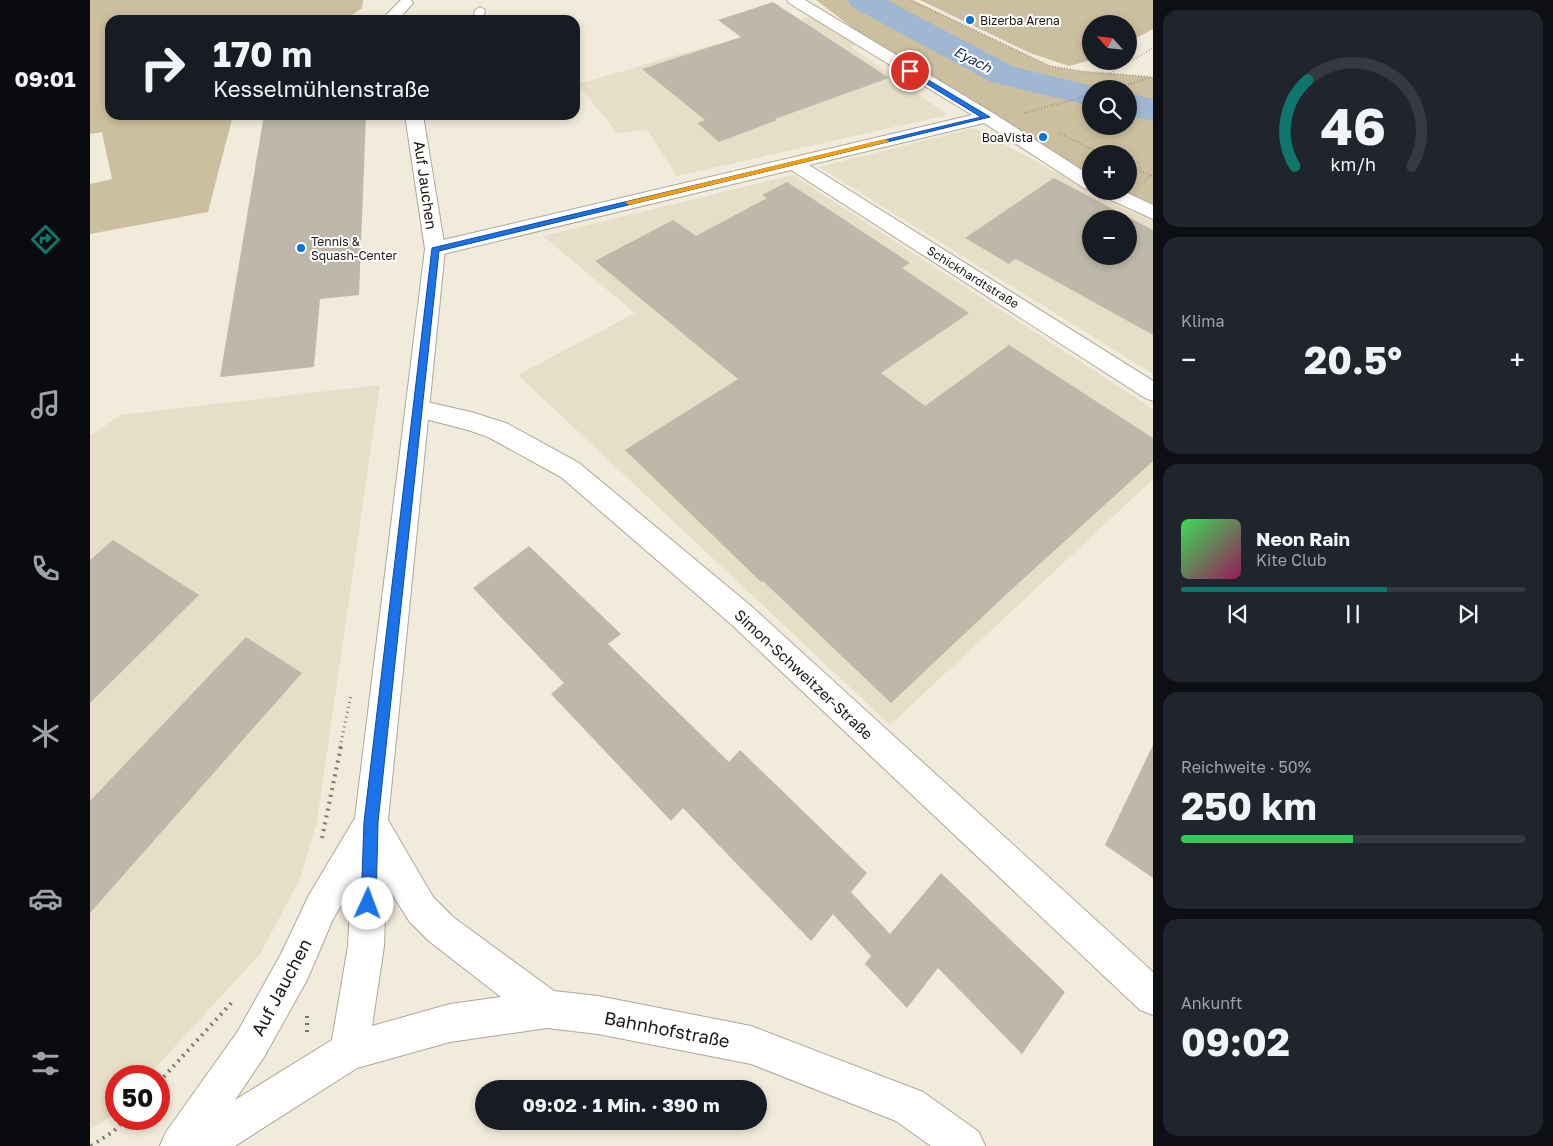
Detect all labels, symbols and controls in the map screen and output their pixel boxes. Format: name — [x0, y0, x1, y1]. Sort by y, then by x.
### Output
place label: Bizerba Arena — [980, 13, 1060, 28]
marker: Bizerba Arena — [964, 14, 976, 26]
north arrow — [1082, 15, 1138, 70]
map controls — [1082, 15, 1137, 265]
text: 170 m — [213, 33, 312, 75]
icon: right — [130, 35, 195, 100]
water label: Eyach — [951, 42, 996, 77]
pin — [889, 50, 931, 92]
icon: arrive — [896, 57, 924, 85]
text: 09:01 — [15, 65, 75, 92]
text: Kesselmühlenstraße — [213, 75, 430, 102]
button: search — [1082, 80, 1137, 135]
text: 46 — [1320, 94, 1386, 156]
place label: BoaVista — [982, 130, 1033, 145]
marker: BoaVista — [1037, 131, 1049, 143]
street label: Auf Jauchen — [411, 140, 441, 230]
button: + — [1082, 145, 1137, 200]
text: km/h — [1330, 153, 1376, 175]
button: − — [1082, 210, 1137, 265]
icon: directions — [28, 222, 63, 257]
place label: Tennis & Squash-Center — [311, 234, 398, 263]
marker: Tennis & Squash-Center — [295, 242, 307, 254]
street label: Schickhardtstraße — [924, 243, 1022, 311]
text: Klima — [1181, 311, 1225, 331]
text: 20.5° — [1304, 337, 1402, 382]
text: − — [1181, 343, 1196, 376]
text: + — [1510, 343, 1525, 376]
icon: music — [28, 387, 63, 422]
text: Neon Rain — [1256, 527, 1350, 550]
text: Kite Club — [1256, 550, 1327, 570]
icon: phone — [28, 551, 63, 586]
icon: previous — [1224, 600, 1252, 628]
icon: pause — [1339, 600, 1367, 628]
icon: next — [1454, 600, 1482, 628]
street label: Simon-Schweitzer-Straße — [731, 605, 877, 743]
icon: climate — [28, 716, 63, 751]
text: Reichweite · 50% — [1181, 757, 1311, 777]
text: 250 km — [1181, 783, 1317, 828]
position arrow — [341, 877, 393, 929]
icon: car — [28, 881, 63, 916]
street label: Auf Jauchen — [246, 935, 316, 1039]
text: Ankunft — [1181, 993, 1243, 1013]
street label: Bahnhofstraße — [602, 1006, 732, 1052]
text: 09:02 — [1181, 1019, 1290, 1064]
icon: filters — [28, 1046, 63, 1081]
speed limit sign: 50 — [105, 1065, 170, 1130]
text: 09:02 · 1 Min. · 390 m — [522, 1093, 720, 1116]

